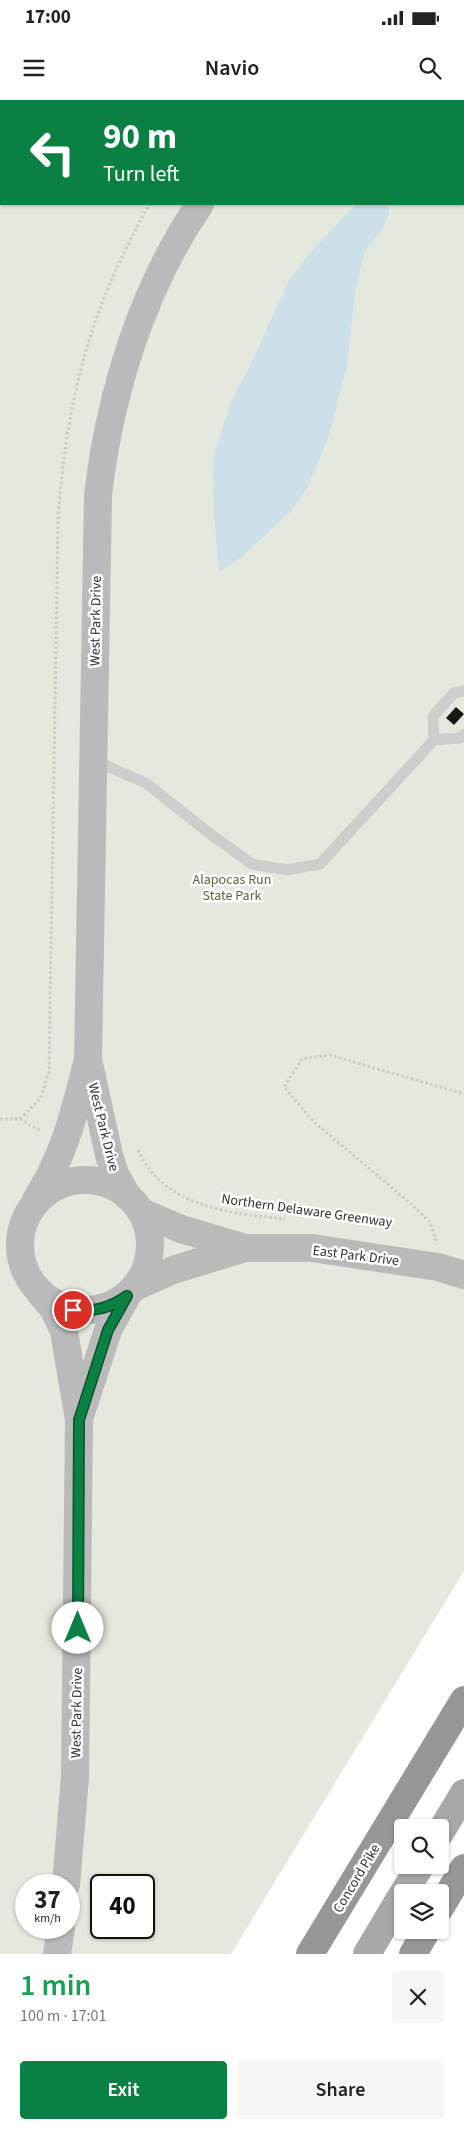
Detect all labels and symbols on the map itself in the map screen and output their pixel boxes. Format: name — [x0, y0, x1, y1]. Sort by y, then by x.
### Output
street label: West Park Drive — [85, 576, 107, 666]
park label: Alapocas Run State Park — [193, 870, 271, 906]
street label: West Park Drive — [82, 1081, 124, 1174]
street label: Northern Delaware Greenway — [220, 1189, 394, 1233]
street label: East Park Drive — [312, 1241, 400, 1271]
pin — [52, 1289, 94, 1331]
position arrow — [51, 1601, 103, 1653]
street label: West Park Drive — [66, 1668, 88, 1758]
street label: Concord Pike — [328, 1840, 385, 1917]
speed limit sign: 40 — [90, 1874, 155, 1939]

